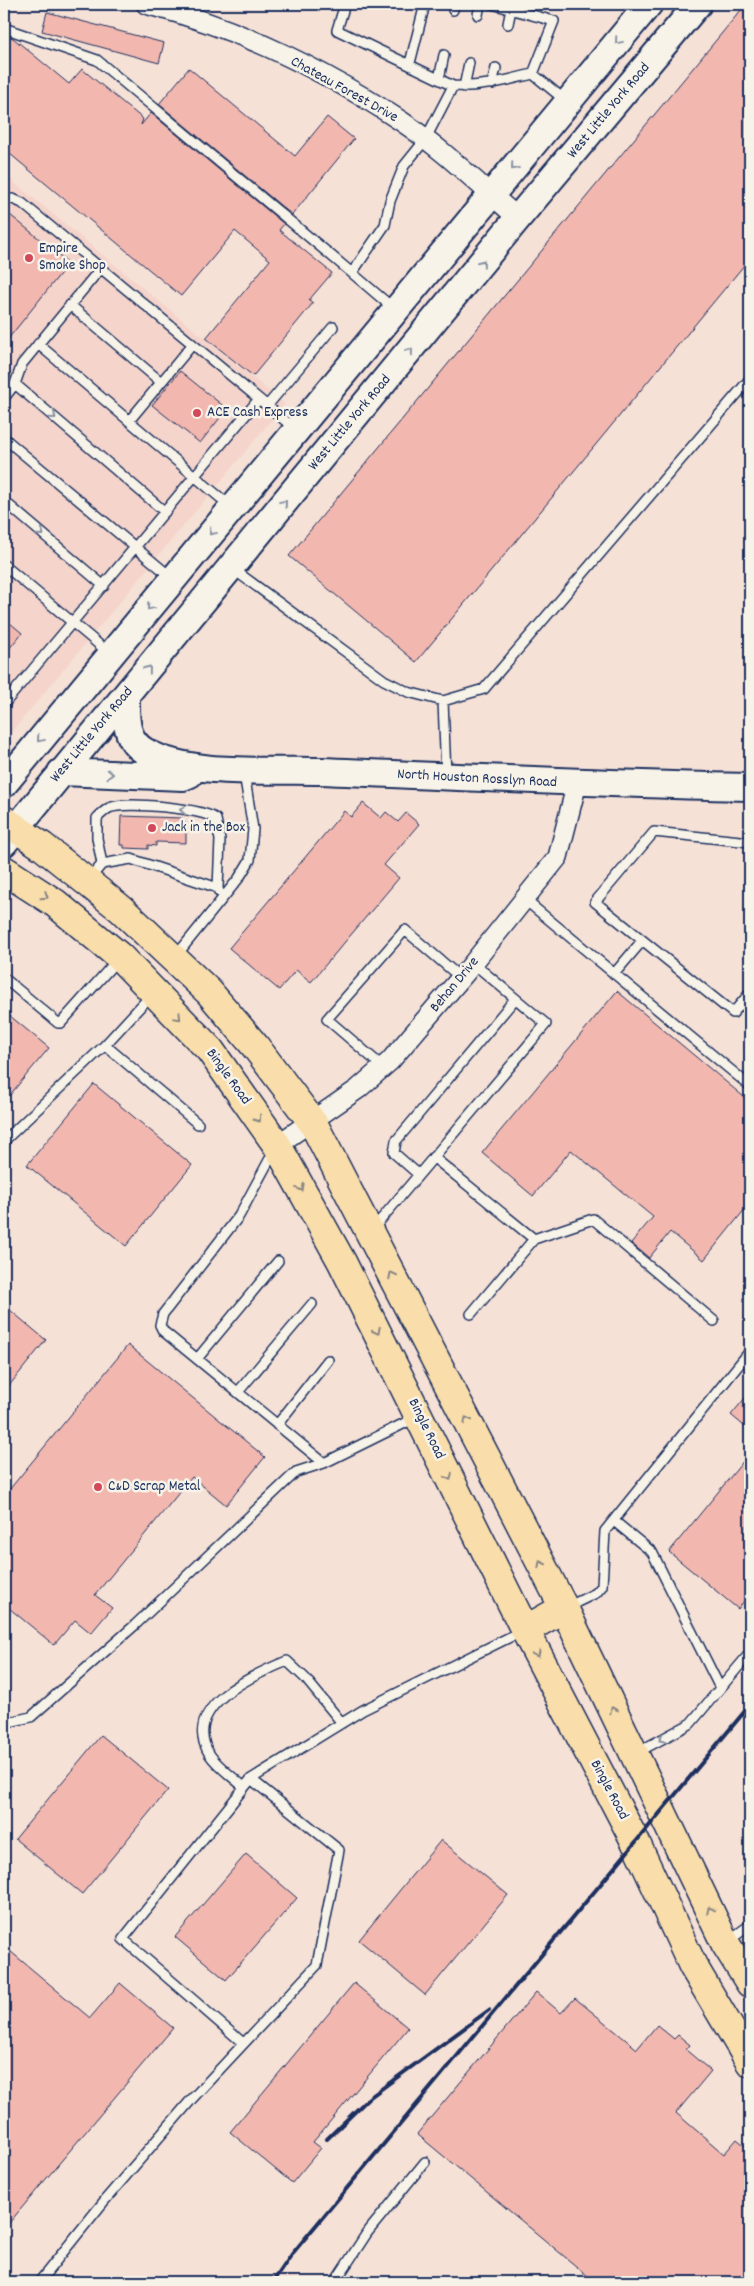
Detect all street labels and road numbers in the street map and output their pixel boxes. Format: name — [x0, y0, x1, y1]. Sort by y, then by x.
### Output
street label: Chateau Forest Drive — [286, 51, 402, 129]
street label: West Little York Road — [562, 58, 656, 164]
street label: West Little York Road — [303, 370, 397, 476]
street label: West Little York Road — [45, 682, 139, 788]
street label: North Houston Rosslyn Road — [397, 764, 557, 794]
street label: Behan Drive — [425, 952, 485, 1018]
street label: Bingle Road — [200, 1044, 256, 1110]
street label: Bingle Road — [402, 1395, 450, 1463]
street label: Bingle Road — [584, 1756, 634, 1824]

